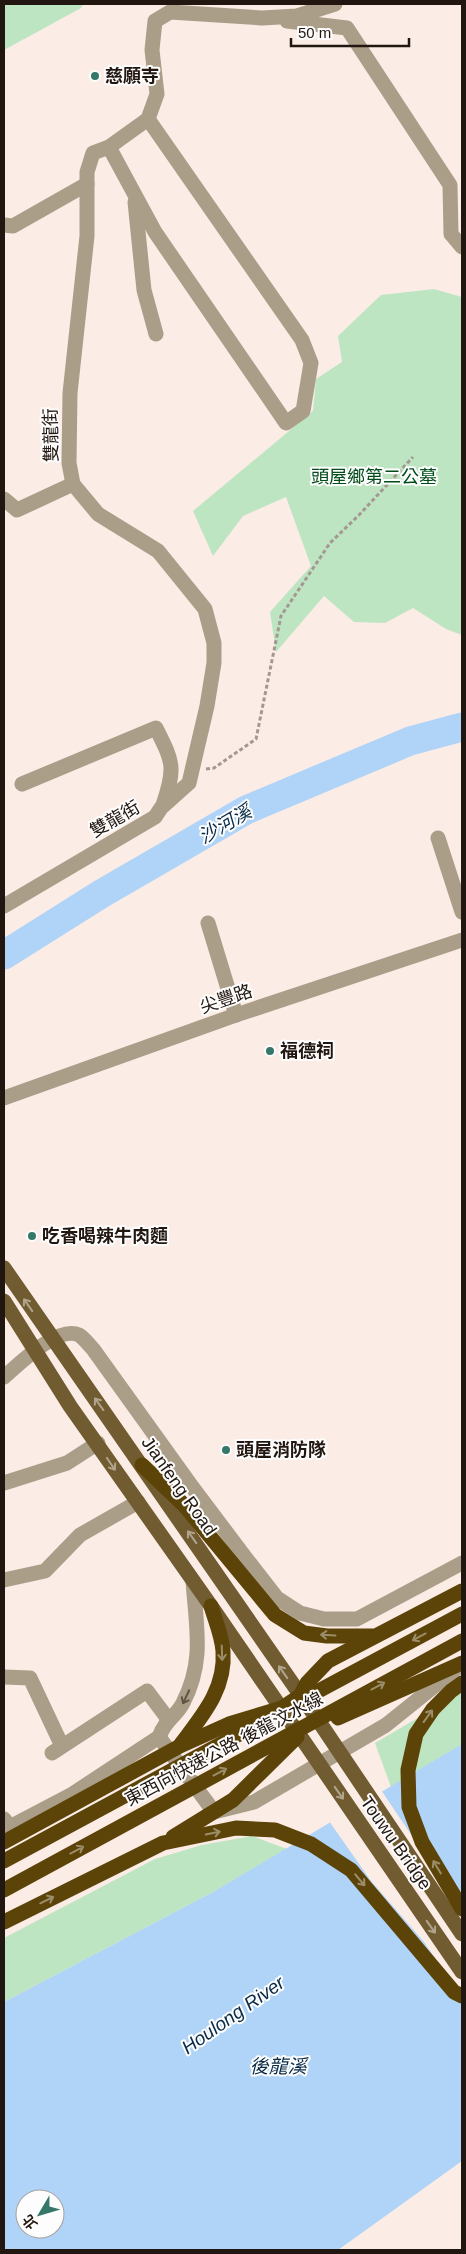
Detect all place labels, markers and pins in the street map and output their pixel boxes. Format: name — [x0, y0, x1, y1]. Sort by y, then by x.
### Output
place label: 慈願寺 — [105, 66, 159, 86]
marker: 慈願寺 — [89, 70, 101, 82]
place label: 福德祠 — [280, 1041, 334, 1061]
marker: 福德祠 — [264, 1045, 276, 1057]
place label: 吃香喝辣牛肉麵 — [42, 1226, 168, 1246]
marker: 吃香喝辣牛肉麵 — [26, 1230, 38, 1242]
place label: 頭屋消防隊 — [236, 1440, 326, 1460]
marker: 頭屋消防隊 — [220, 1444, 232, 1456]

